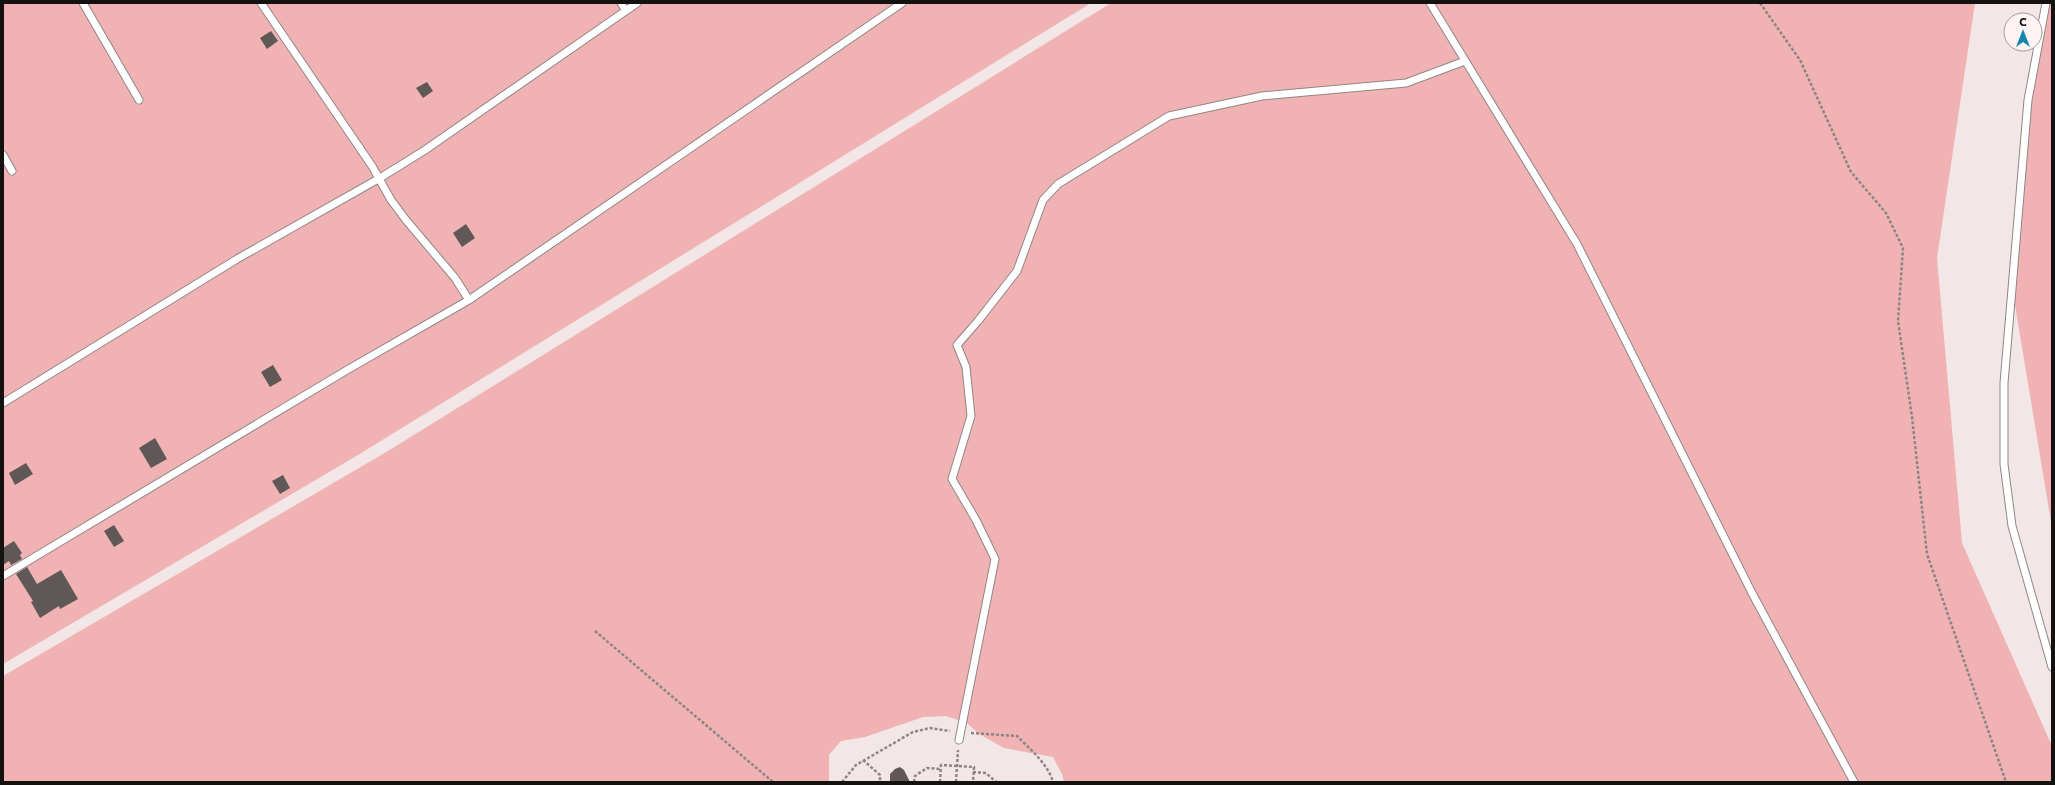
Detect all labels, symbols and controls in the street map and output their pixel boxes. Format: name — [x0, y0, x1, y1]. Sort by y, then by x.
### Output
north arrow — [2003, 12, 2043, 52]
text: С — [2019, 15, 2027, 28]

